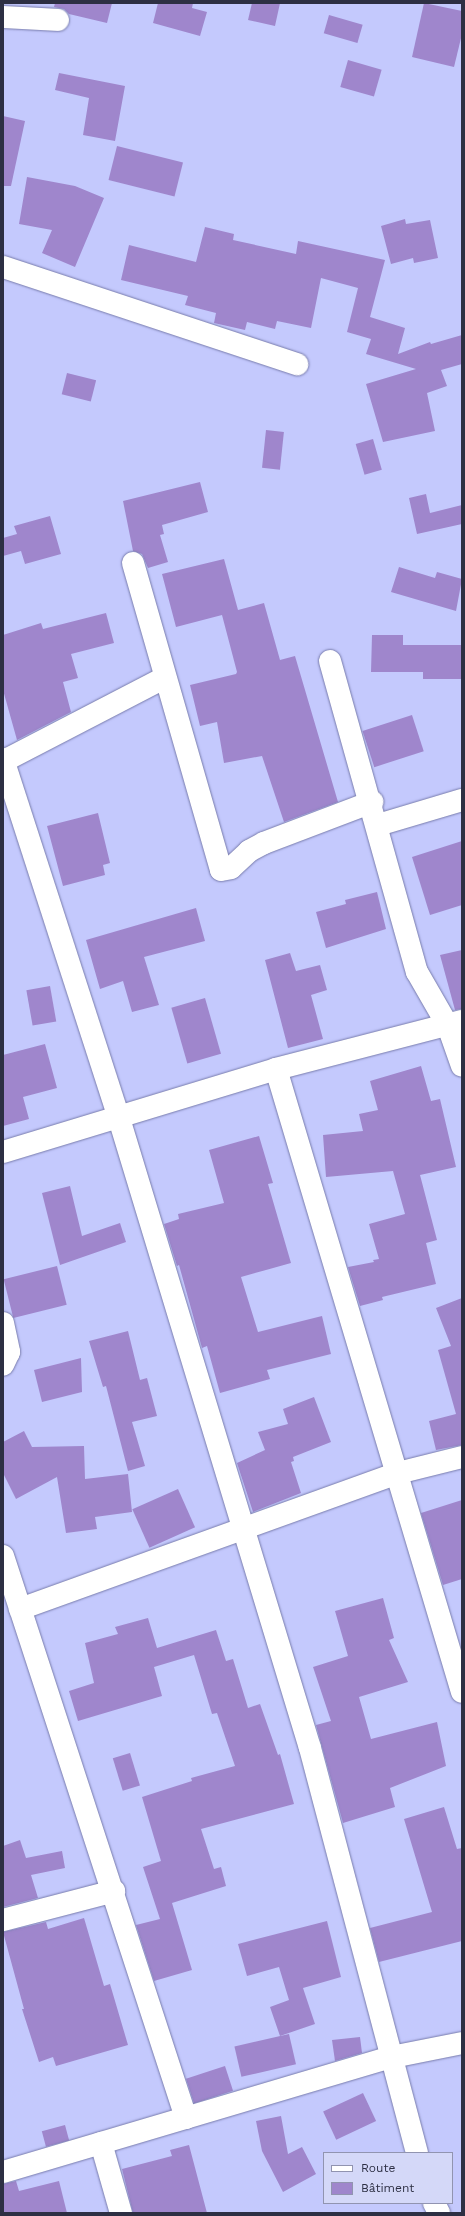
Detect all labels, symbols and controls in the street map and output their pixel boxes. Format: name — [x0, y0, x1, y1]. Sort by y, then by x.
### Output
legend — [323, 2152, 453, 2204]
text: Route — [361, 2161, 395, 2175]
text: Bâtiment — [361, 2181, 414, 2195]

